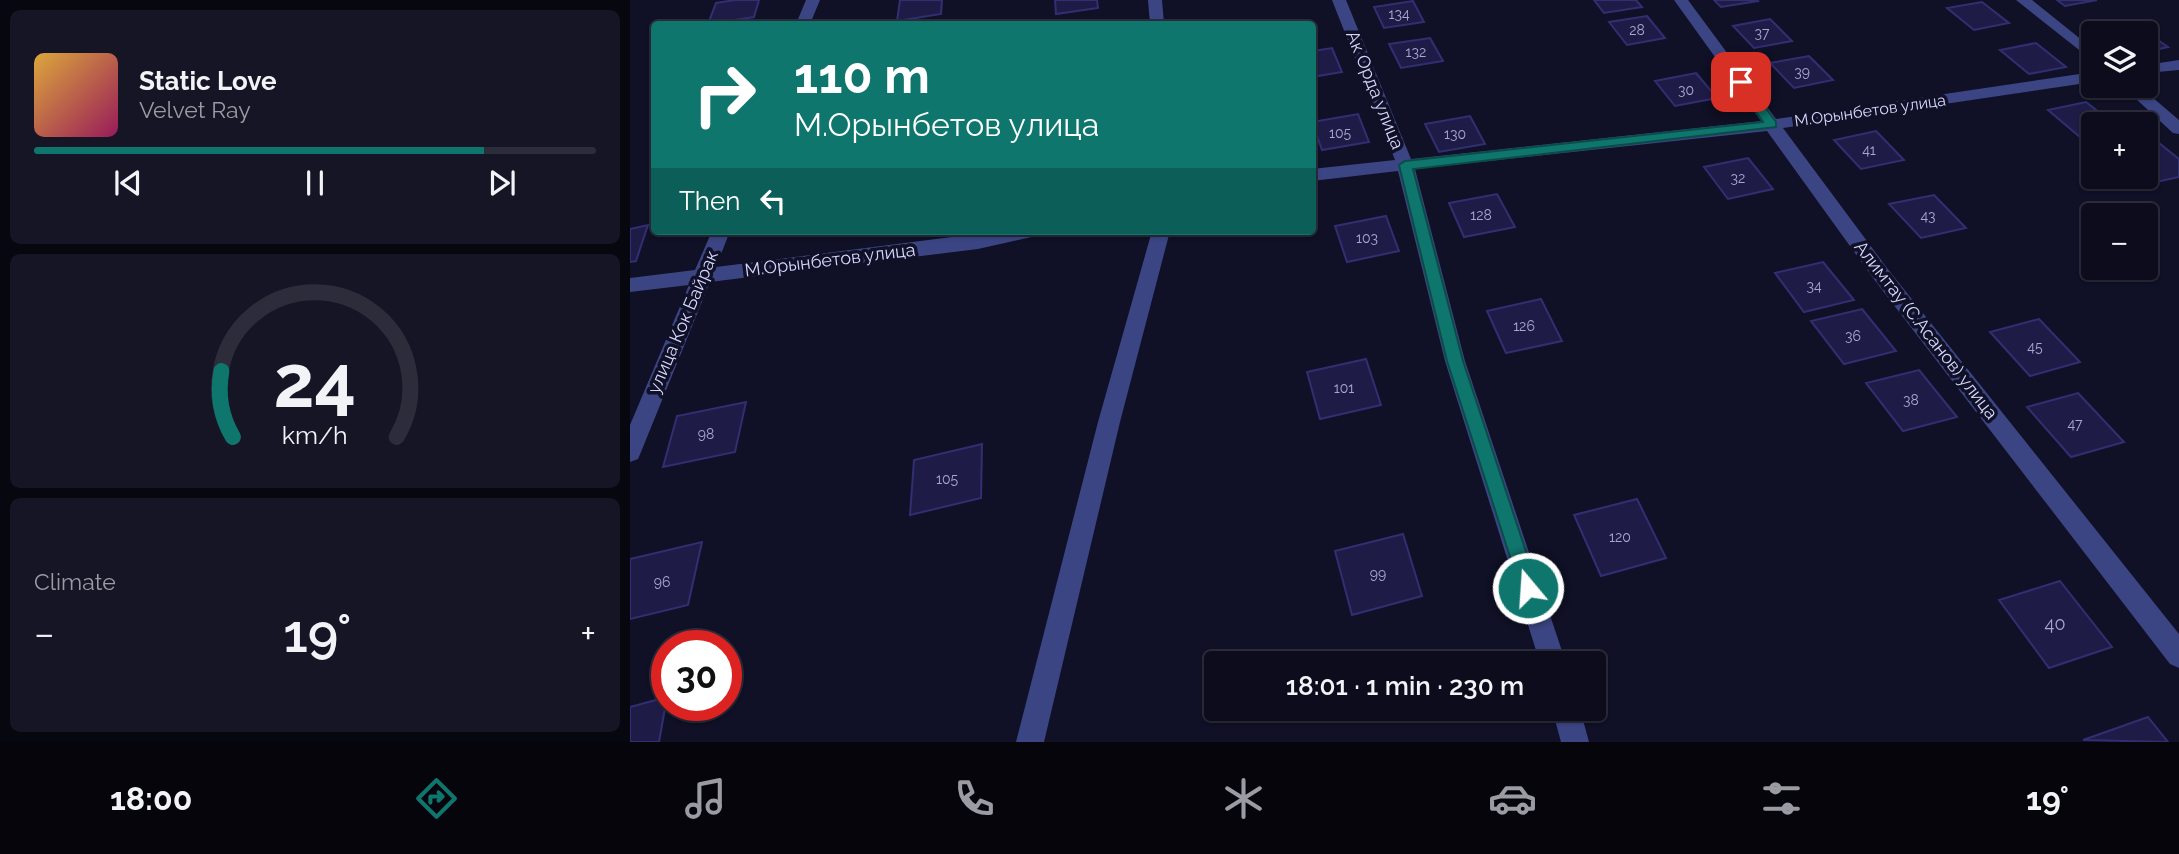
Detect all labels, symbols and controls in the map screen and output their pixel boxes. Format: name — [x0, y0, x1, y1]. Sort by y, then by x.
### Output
house number: 134 — [1388, 6, 1410, 22]
map controls — [2081, 21, 2158, 280]
button: layers — [2081, 21, 2158, 98]
house number: 28 — [1629, 22, 1645, 38]
house number: 37 — [1755, 25, 1770, 41]
street label: Ак Орда улица — [1342, 27, 1409, 152]
house number: 132 — [1406, 44, 1426, 60]
text: 110 m — [794, 47, 930, 104]
icon: right — [679, 49, 770, 140]
pin — [1711, 52, 1771, 112]
icon: arrive — [1722, 63, 1760, 101]
house number: 39 — [1794, 64, 1810, 80]
text: Static Love — [139, 66, 277, 96]
house number: 30 — [1678, 82, 1694, 98]
street label: М.Орынбетов улица — [1793, 90, 1947, 131]
text: Velvet Ray — [139, 96, 251, 123]
text: М.Орынбетов улица — [794, 106, 1099, 143]
button: + — [2081, 112, 2158, 189]
house number: 105 — [1329, 125, 1351, 141]
house number: 130 — [1444, 126, 1466, 142]
house number: 41 — [1862, 142, 1876, 158]
icon: previous — [109, 164, 147, 202]
icon: pause — [296, 164, 334, 202]
icon: next — [483, 164, 521, 202]
house number: 32 — [1731, 170, 1745, 186]
icon: left — [754, 182, 792, 220]
text: Then — [679, 186, 740, 216]
button: − — [2081, 203, 2158, 280]
house number: 128 — [1470, 207, 1492, 223]
house number: 43 — [1920, 208, 1936, 224]
house number: 103 — [1356, 230, 1378, 246]
street label: Алимтау (С.Асанов) улица — [1850, 236, 2002, 423]
street label: М.Орынбетов улица — [743, 239, 916, 280]
street label: улица Кок Байрак — [643, 247, 722, 397]
house number: 34 — [1806, 278, 1822, 294]
house number: 126 — [1513, 318, 1535, 334]
house number: 36 — [1845, 328, 1861, 344]
text: 24 — [274, 339, 356, 424]
house number: 45 — [2027, 339, 2043, 355]
house number: 101 — [1334, 380, 1354, 396]
house number: 38 — [1903, 392, 1919, 408]
house number: 47 — [2067, 416, 2083, 432]
text: km/h — [282, 420, 348, 450]
house number: 98 — [698, 426, 714, 442]
house number: 105 — [936, 471, 958, 487]
house number: 120 — [1609, 529, 1631, 545]
position arrow — [1491, 551, 1565, 625]
house number: 99 — [1370, 566, 1386, 582]
text: Climate — [34, 568, 116, 595]
house number: 96 — [654, 574, 670, 590]
text: 19° — [283, 603, 351, 664]
text: − — [34, 611, 54, 656]
text: + — [580, 611, 596, 656]
house number: 40 — [2045, 613, 2065, 634]
speed limit sign: 30 — [651, 630, 742, 721]
text: 18:01 · 1 min · 230 m — [1286, 671, 1524, 701]
icon: directions — [412, 774, 461, 823]
icon: music — [681, 774, 730, 823]
icon: phone — [950, 774, 999, 823]
icon: climate — [1219, 774, 1268, 823]
icon: car — [1488, 774, 1537, 823]
icon: filters — [1757, 774, 1806, 823]
text: 18:00 — [110, 780, 192, 817]
text: 19° — [2026, 780, 2069, 817]

